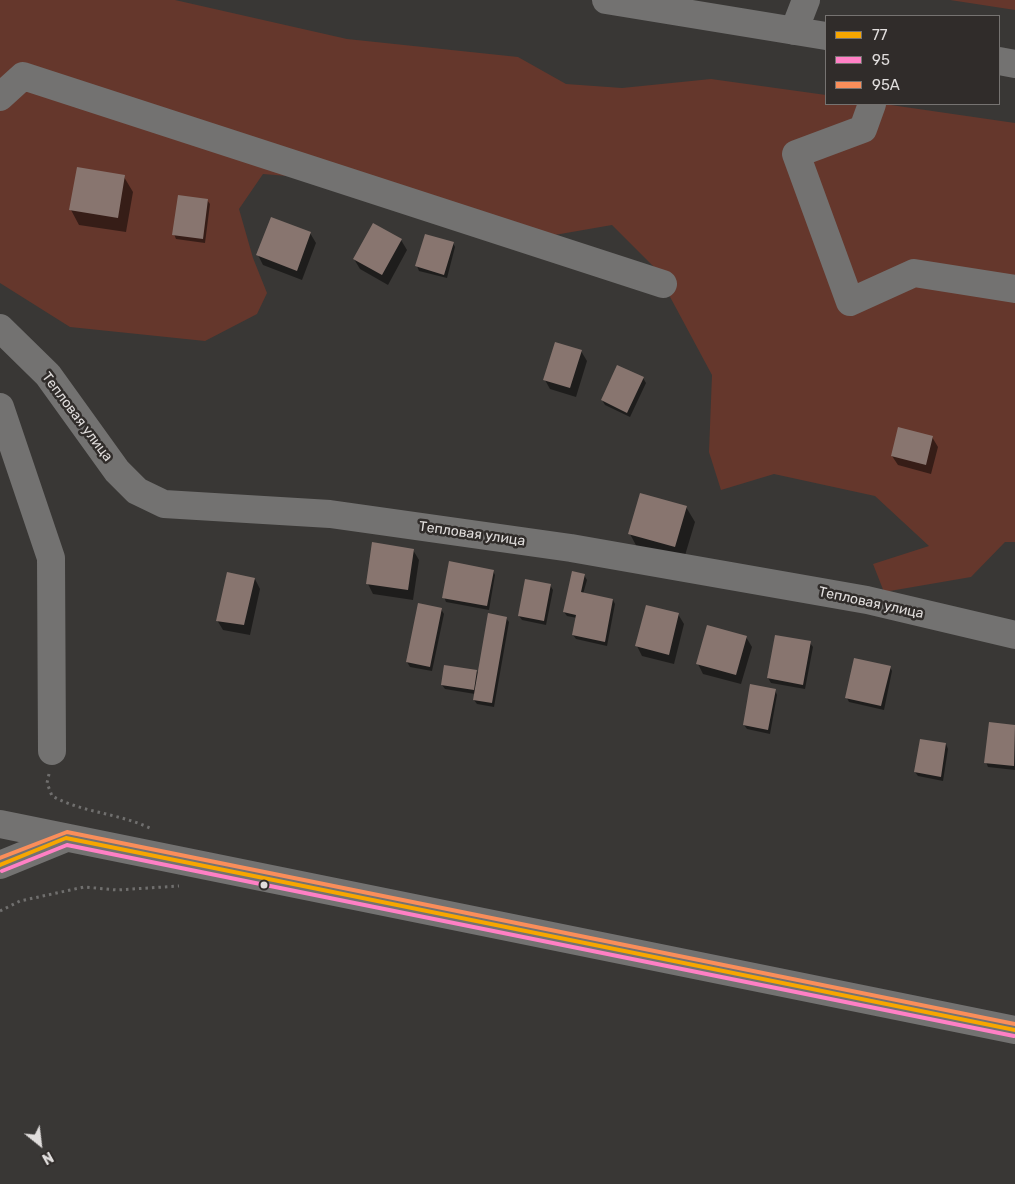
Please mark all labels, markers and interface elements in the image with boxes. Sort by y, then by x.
legend [825,15,1000,105]
text: 77 [872,26,887,44]
text: 95 [872,51,890,69]
text: 95А [872,76,900,94]
street label: Тепловая улица [38,369,116,465]
street label: Тепловая улица [418,518,526,550]
street label: Тепловая улица [817,584,925,622]
unlabelled marker [259,880,269,890]
north arrow [15,1119,65,1169]
text: N [39,1148,56,1167]

